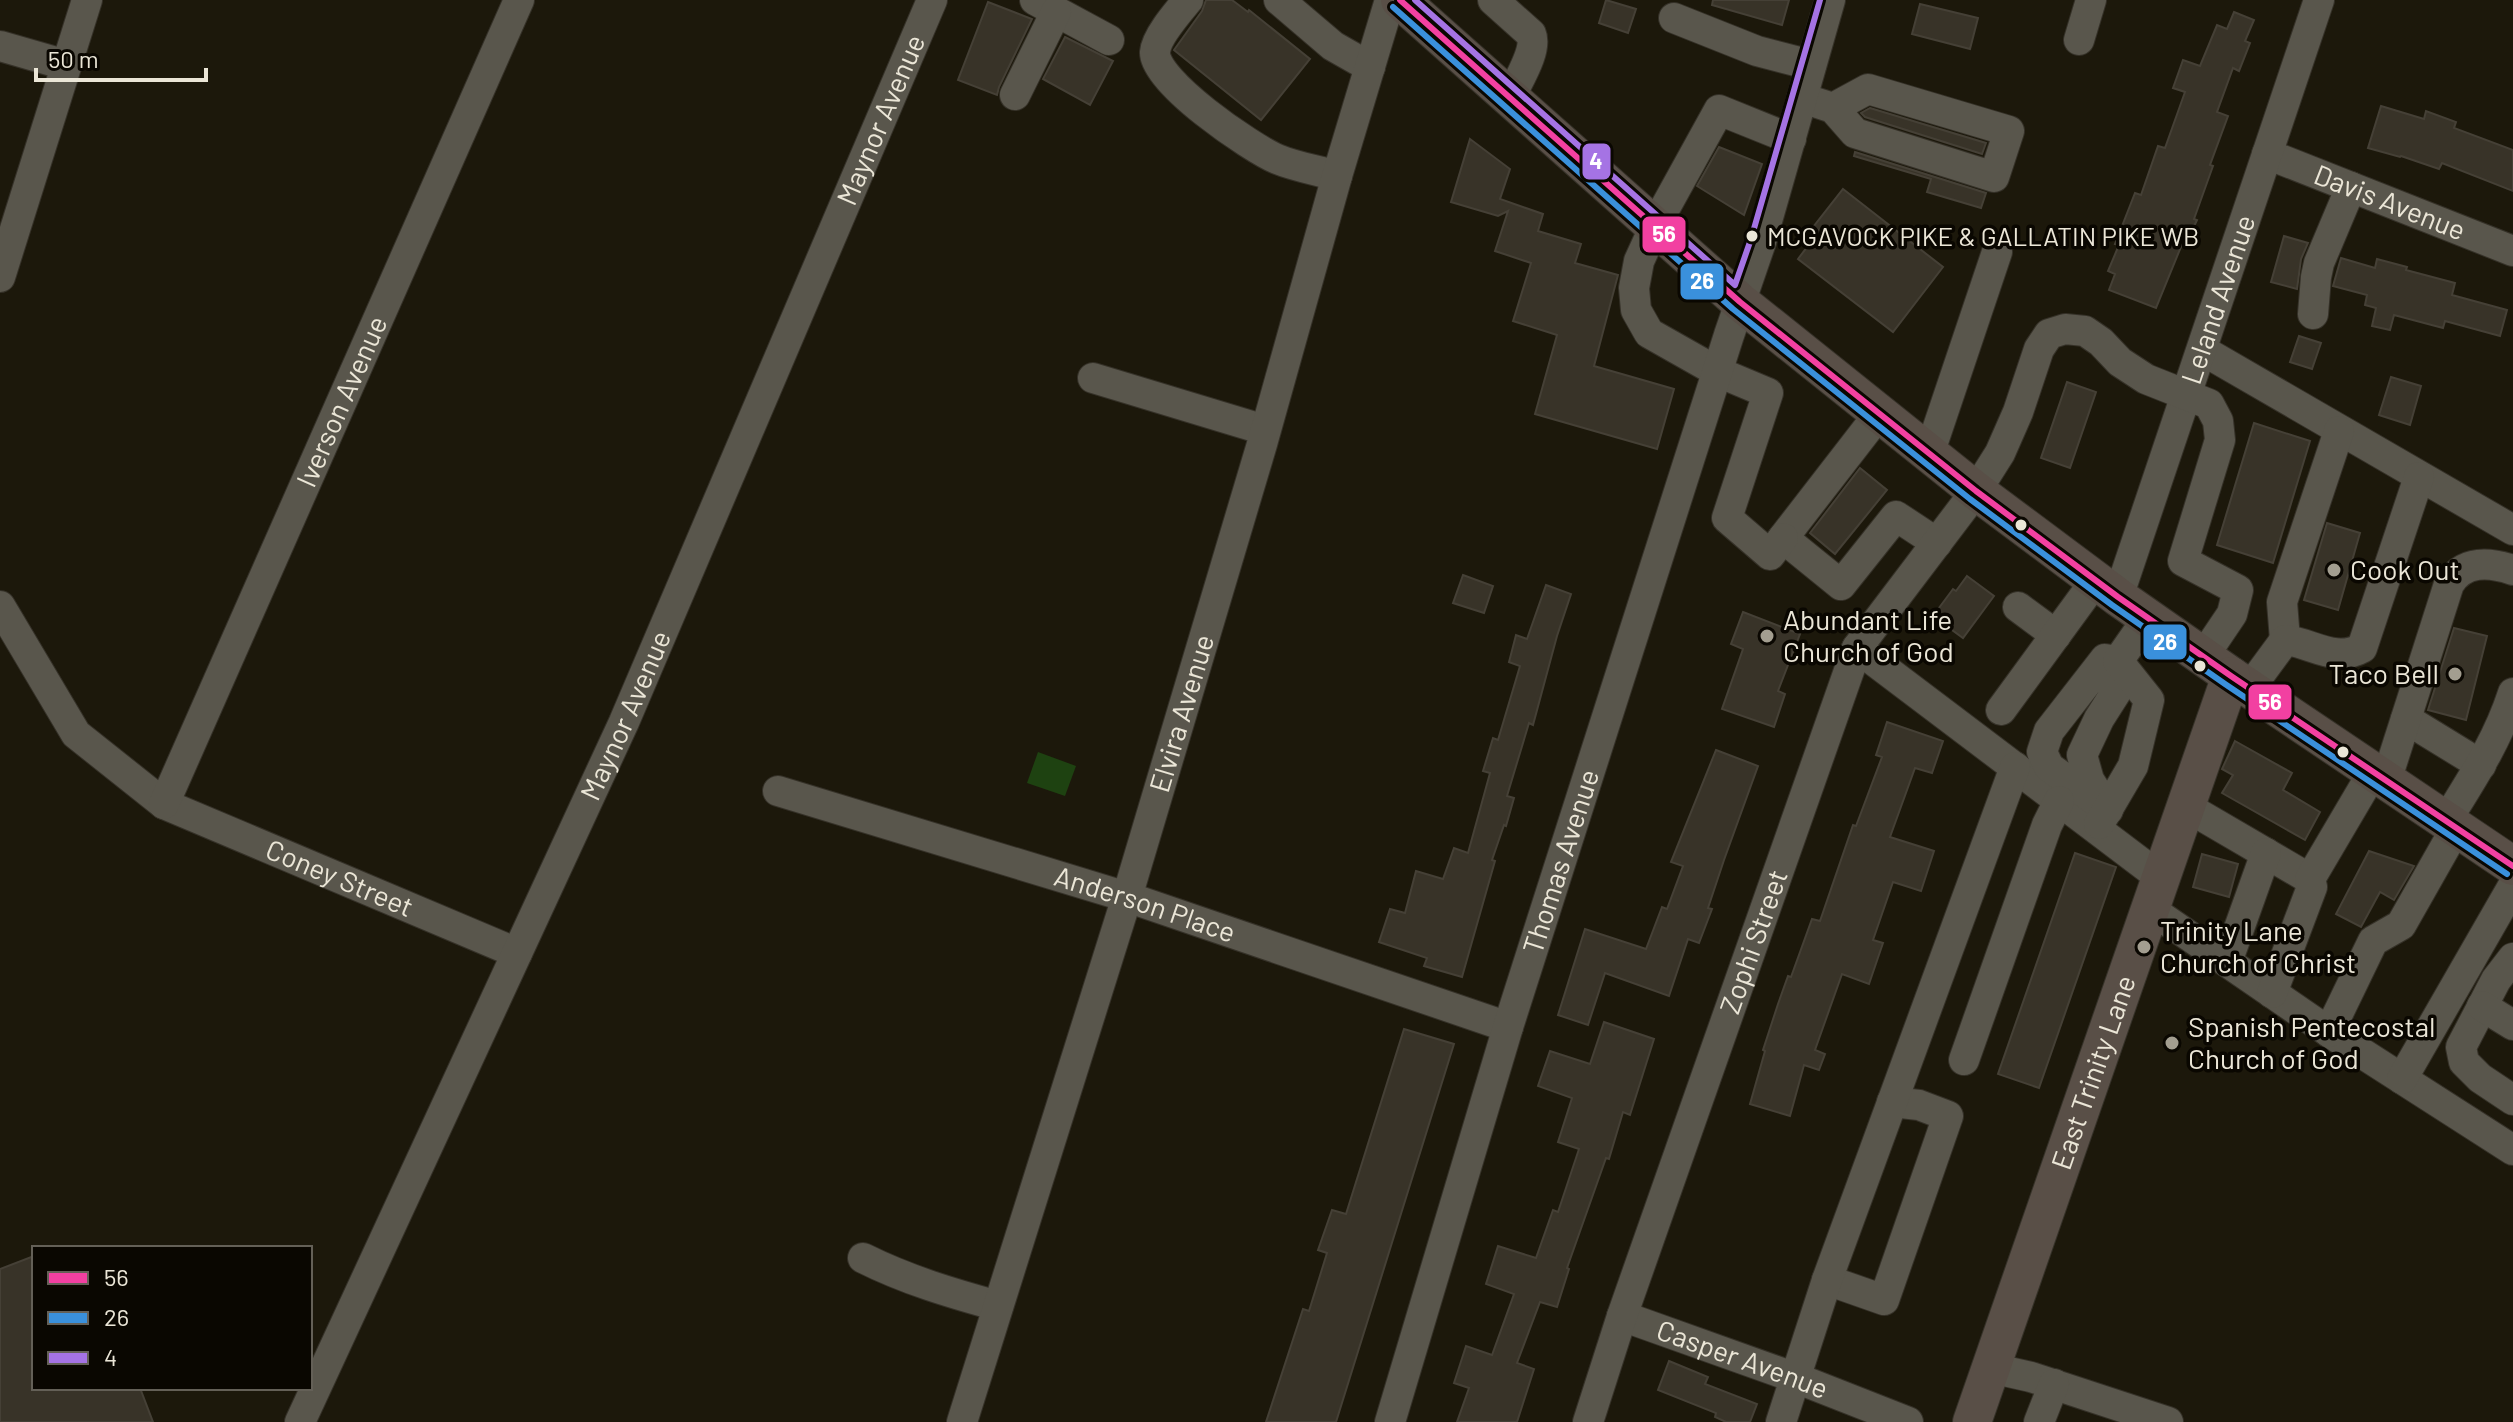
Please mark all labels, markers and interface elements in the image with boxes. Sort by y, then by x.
street label: Maynor Avenue [829,29,931,210]
scale bar [36,32,206,82]
text: 50 m [48,44,99,73]
line badge: 4 [1581,142,1612,181]
text: 4 [1589,147,1603,173]
street label: Davis Avenue [2310,156,2471,247]
street label: Leland Avenue [2173,210,2262,388]
line badge: 56 [1641,215,1687,254]
text: 56 [1652,220,1676,246]
place label: MCGAVOCK PIKE & GALLATIN PIKE WB [1767,220,2199,251]
marker: MCGAVOCK PIKE & GALLATIN PIKE WB [1744,228,1760,244]
line badge: 26 [1679,262,1725,301]
text: 26 [1690,267,1714,293]
street label: Iverson Avenue [288,310,393,492]
unlabelled marker [2013,517,2029,533]
place label: Cook Out [2350,552,2460,586]
marker: Cook Out [2325,561,2343,579]
place label: Abundant Life Church of God [1783,602,1954,668]
line badge: 26 [2142,623,2188,661]
street label: Maynor Avenue [572,625,677,805]
marker: Abundant Life Church of God [1758,627,1776,645]
text: 26 [2153,628,2177,654]
street label: Elvira Avenue [1141,630,1220,796]
place label: Taco Bell [2328,656,2439,690]
unlabelled marker [2192,658,2208,674]
marker: Taco Bell [2446,665,2464,683]
line badge: 56 [2247,683,2293,721]
text: 56 [2258,688,2282,714]
unlabelled marker [2335,744,2351,760]
street label: Thomas Avenue [1515,765,1605,958]
street label: Coney Street [261,831,419,923]
street label: Anderson Place [1051,858,1240,949]
street label: Zophi Street [1712,865,1794,1018]
place label: Trinity Lane Church of Christ [2160,913,2356,979]
marker: Trinity Lane Church of Christ [2135,938,2153,956]
street label: East Trinity Lane [2043,971,2142,1174]
place label: Spanish Pentecostal Church of God [2188,1009,2435,1075]
marker: Spanish Pentecostal Church of God [2163,1034,2181,1052]
legend [32,1246,312,1390]
text: 56 [104,1262,129,1291]
text: 26 [104,1302,129,1331]
street label: Casper Avenue [1653,1312,1833,1405]
text: 4 [104,1342,117,1371]

